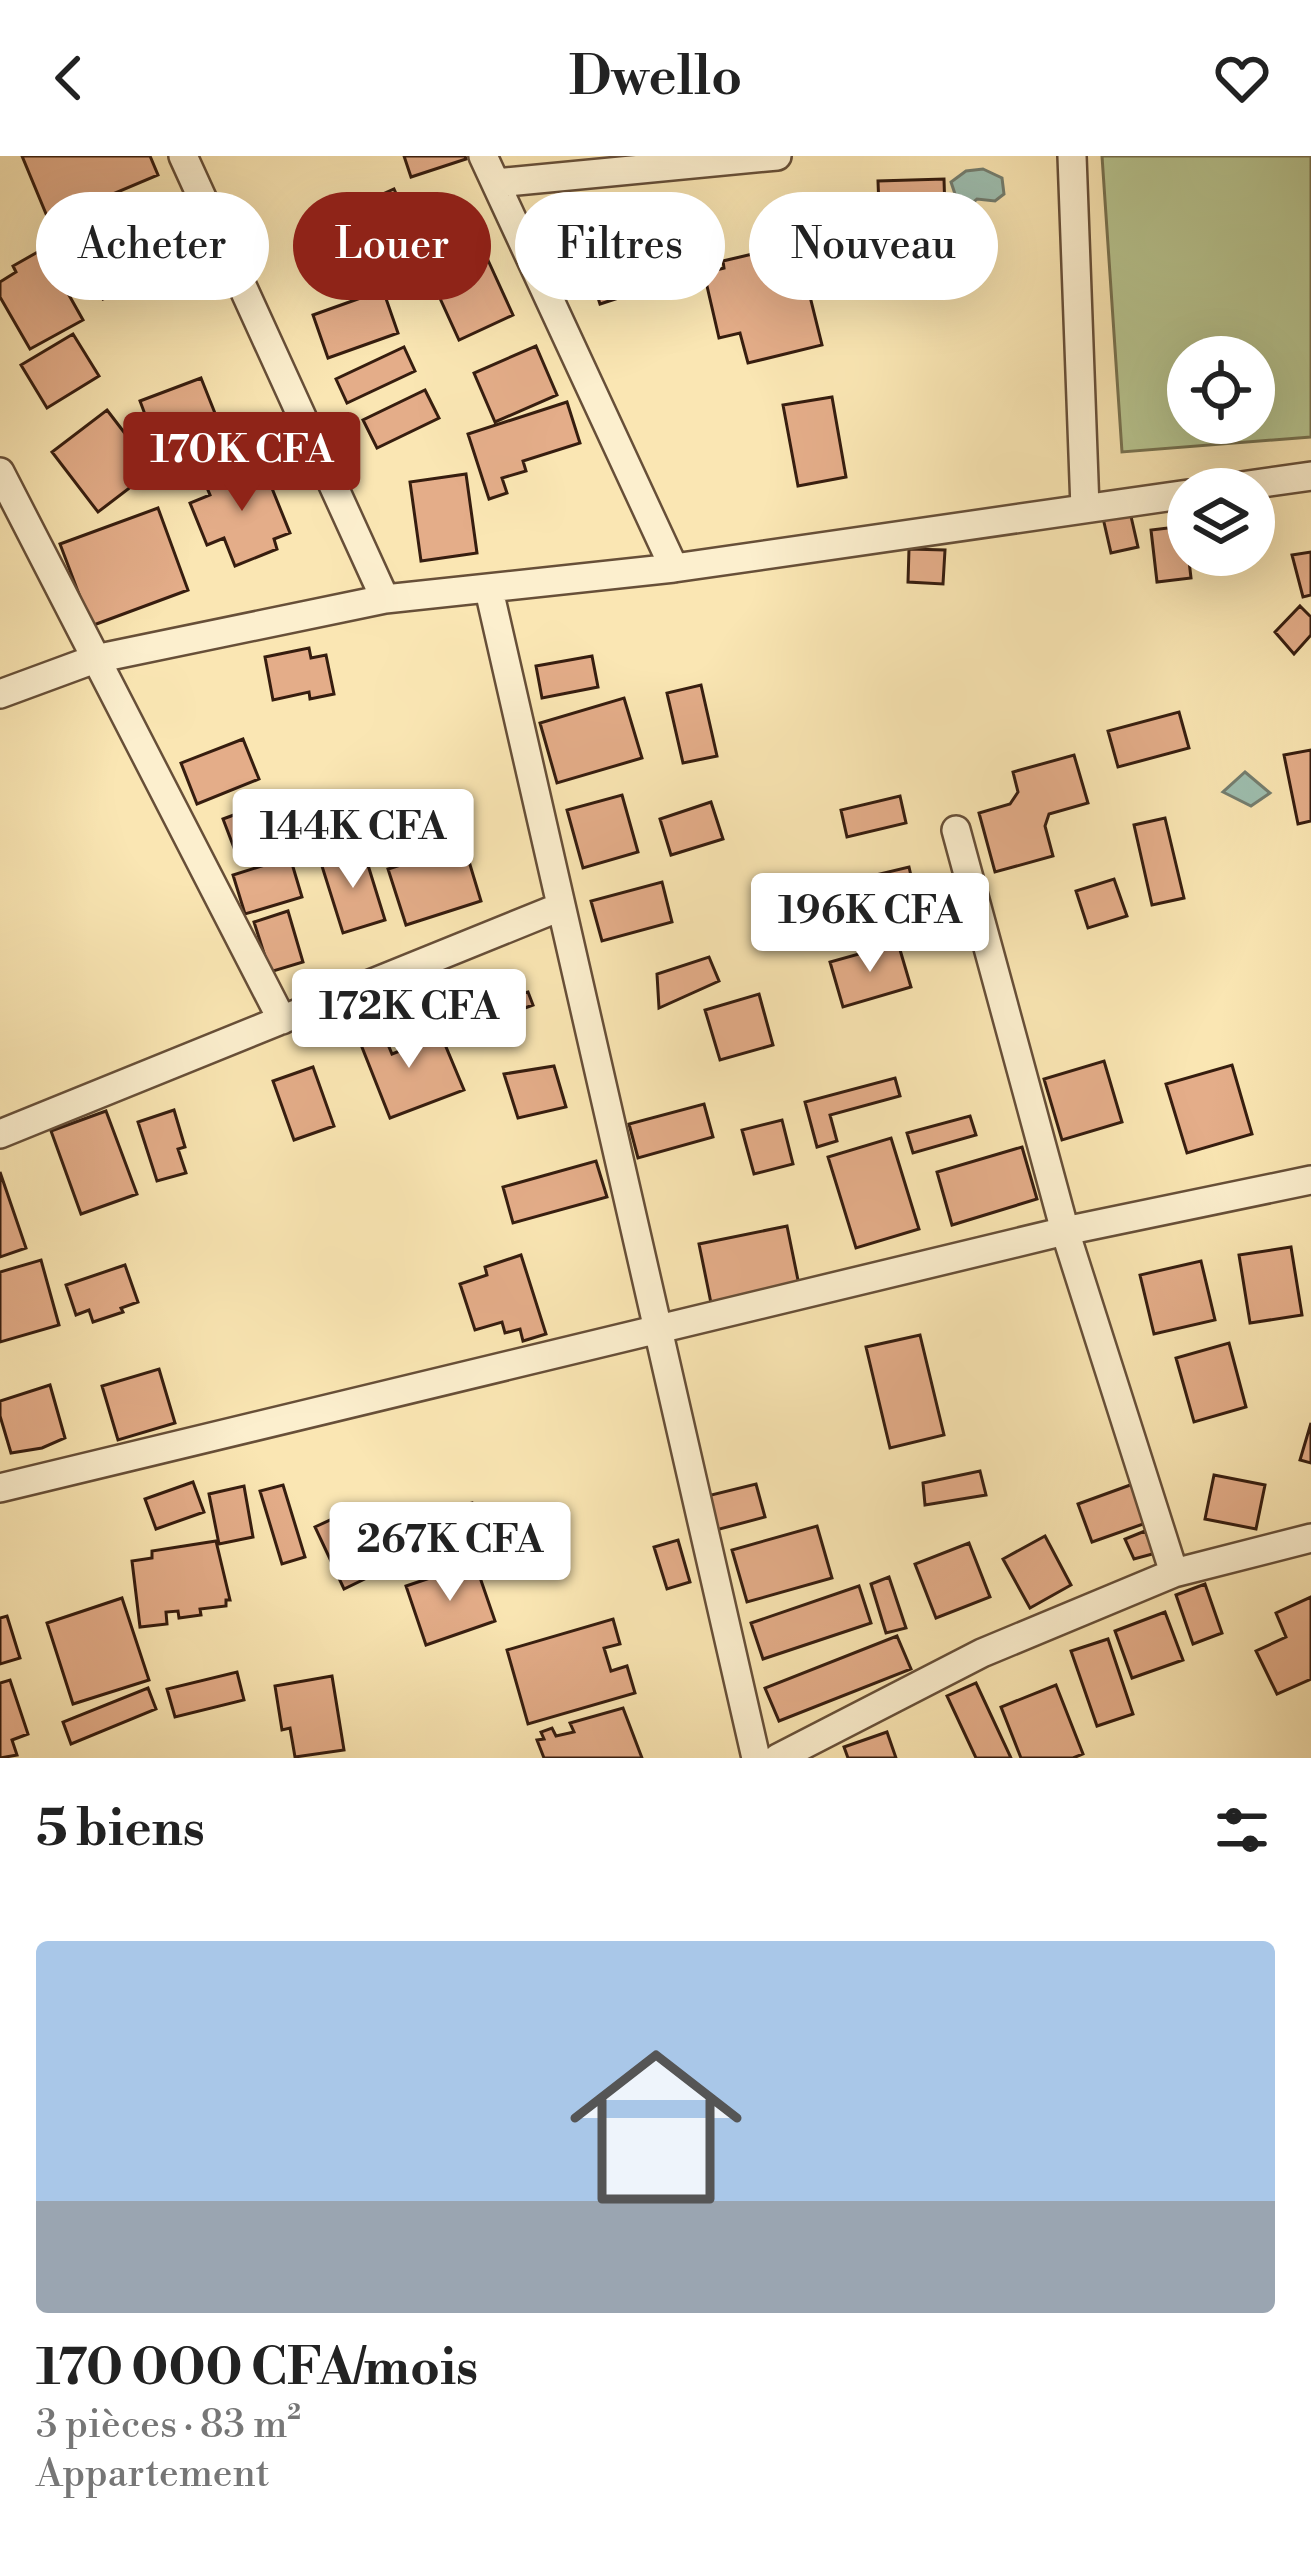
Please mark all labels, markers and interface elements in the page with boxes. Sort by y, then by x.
text: Dwello [569,44,742,112]
icon: back [36,45,102,111]
icon: heart [1209,45,1275,111]
chip: Acheter [36,192,269,300]
chip: Louer [293,192,491,300]
chip: Filtres [515,192,725,300]
chip: Nouveau [749,192,998,300]
map controls [1167,336,1275,576]
button: locate [1167,336,1275,444]
pin: 170K CFA [118,412,366,514]
text: 170K CFA [150,426,334,475]
button: layers [1167,468,1275,576]
pin: 144K CFA [229,789,477,891]
text: 144K CFA [260,803,446,852]
pin: 196K CFA [746,873,994,975]
text: 196K CFA [778,887,962,936]
pin: 172K CFA [285,969,533,1071]
text: 172K CFA [319,983,499,1032]
pin: 267K CFA [326,1502,574,1604]
text: 267K CFA [357,1516,543,1565]
icon: filters [1209,1797,1275,1863]
text: 5 biens [36,1798,205,1862]
icon: home [548,2019,764,2235]
text: 170 000 CFA/mois [36,2337,478,2401]
text: 3 pièces · 83 m² [36,2401,301,2450]
text: Appartement [36,2450,270,2499]

